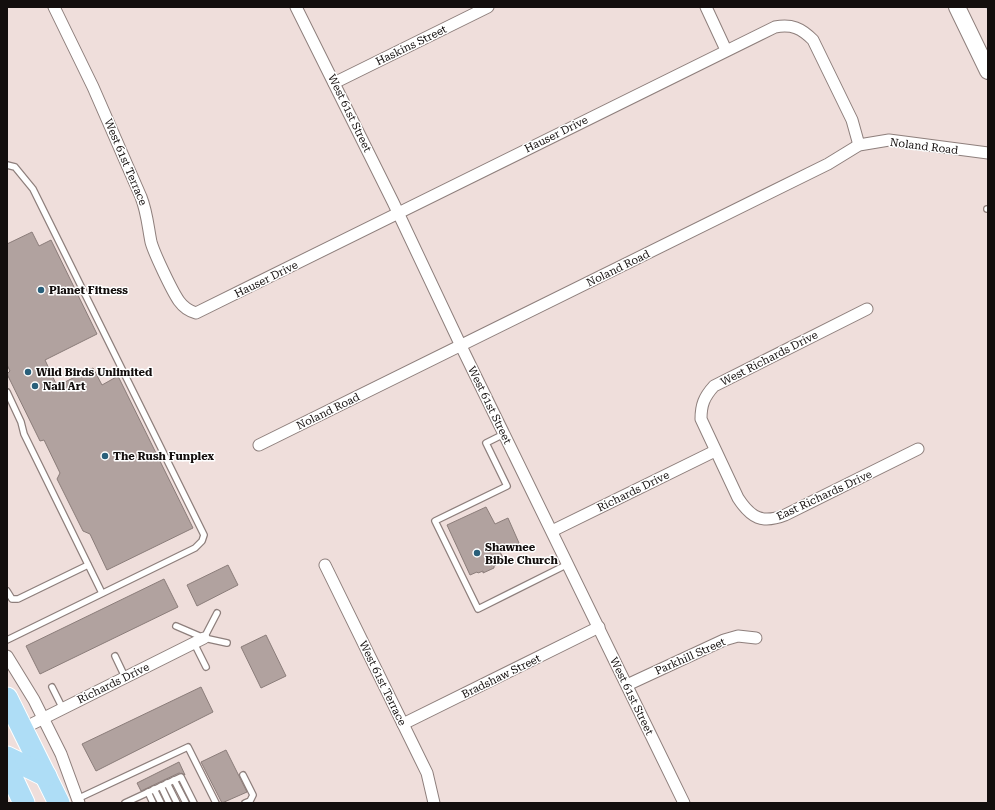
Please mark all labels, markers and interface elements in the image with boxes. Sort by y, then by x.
street label: Haskins Street [374,23,449,68]
street label: West 61st Street [325,72,374,154]
street label: Hauser Drive [522,113,590,155]
street label: West 61st Terrace [101,117,150,208]
street label: Noland Road [889,136,959,157]
street label: Noland Road [584,248,652,289]
street label: Hauser Drive [232,258,300,300]
place label: Planet Fitness [49,284,128,297]
marker: Planet Fitness [36,285,46,295]
street label: West Richards Drive [718,328,820,389]
street label: West 61st Street [465,364,514,446]
place label: Wild Birds Unlimited [36,366,153,379]
marker: Wild Birds Unlimited [23,367,33,377]
place label: Nail Art [43,380,86,393]
marker: Nail Art [30,381,40,391]
street label: Noland Road [294,391,362,432]
place label: The Rush Funplex [113,450,214,463]
marker: The Rush Funplex [100,451,110,461]
street label: Richards Drive [595,468,671,515]
street label: East Richards Drive [774,468,874,523]
place label: Shawnee Bible Church [485,541,558,567]
marker: Shawnee Bible Church [472,548,482,558]
street label: Parkhill Street [653,635,727,678]
street label: West 61st Terrace [356,639,409,728]
street label: Bradshaw Street [460,652,543,701]
street label: West 61st Street [607,655,656,737]
street label: Richards Drive [75,660,151,707]

